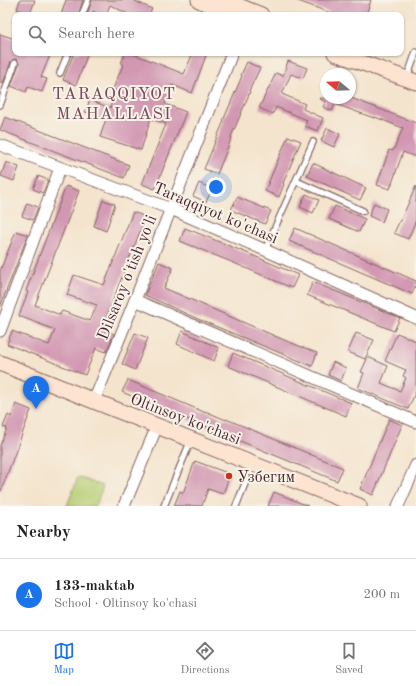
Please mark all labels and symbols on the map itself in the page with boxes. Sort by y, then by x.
north arrow [320,68,356,104]
district label: TARAQQIYOT MAHALLASI [52,86,176,123]
your location [206,177,226,197]
street label: Taraqqiyot ko'chasi [150,180,280,247]
street label: Dilsaroy o'tish yo'li [95,213,160,343]
pin: A [23,376,49,409]
street label: Oltinsoy ko'chasi [128,391,243,448]
place label: Узбегим [237,470,295,486]
marker: Узбегим [224,471,234,481]

